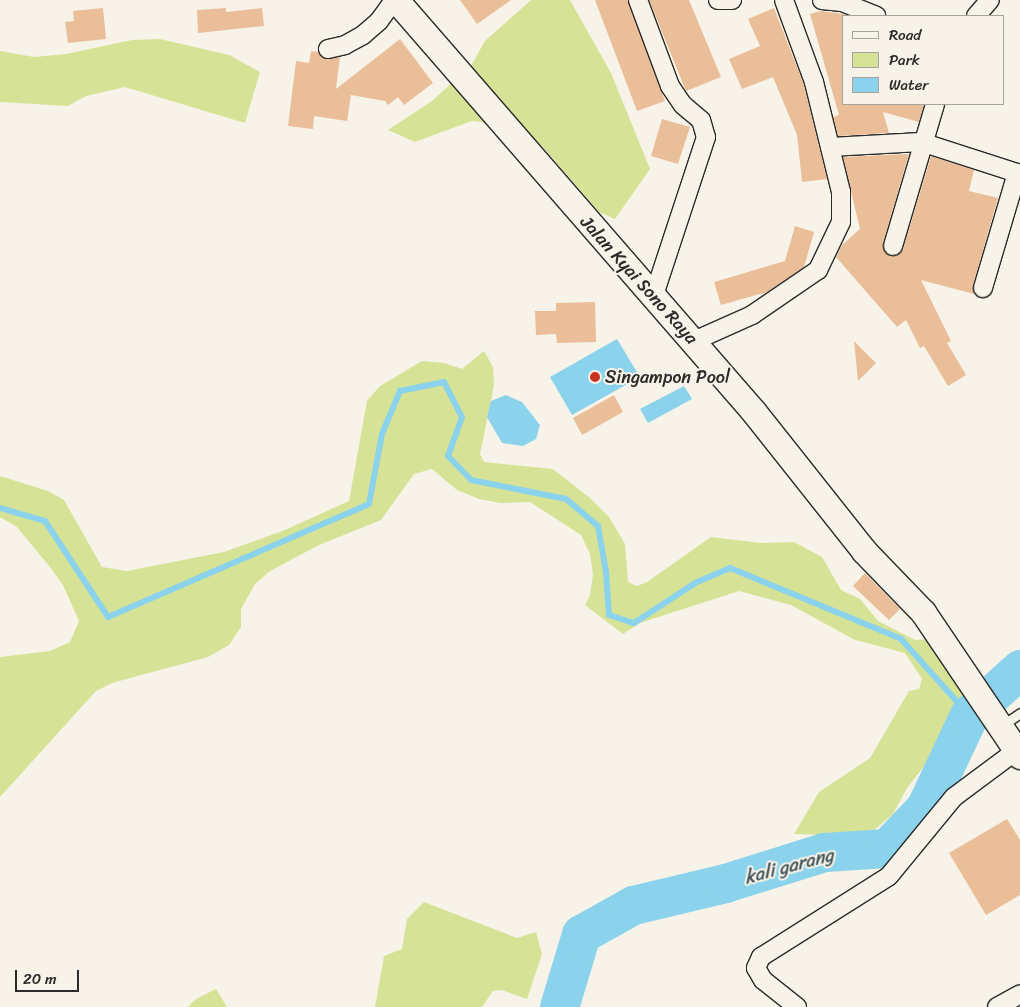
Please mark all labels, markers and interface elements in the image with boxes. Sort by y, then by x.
legend [842,15,1005,105]
text: Road [889,22,921,48]
text: Park [889,47,920,73]
text: Water [889,72,929,98]
street label: Jalan Kyai Sono Raya [575,211,703,349]
place label: Singampon Pool [605,366,730,388]
marker: Singampon Pool [589,371,601,383]
water label: kali garang [742,843,836,889]
scale bar [18,960,81,992]
text: 20 m [23,966,57,992]

